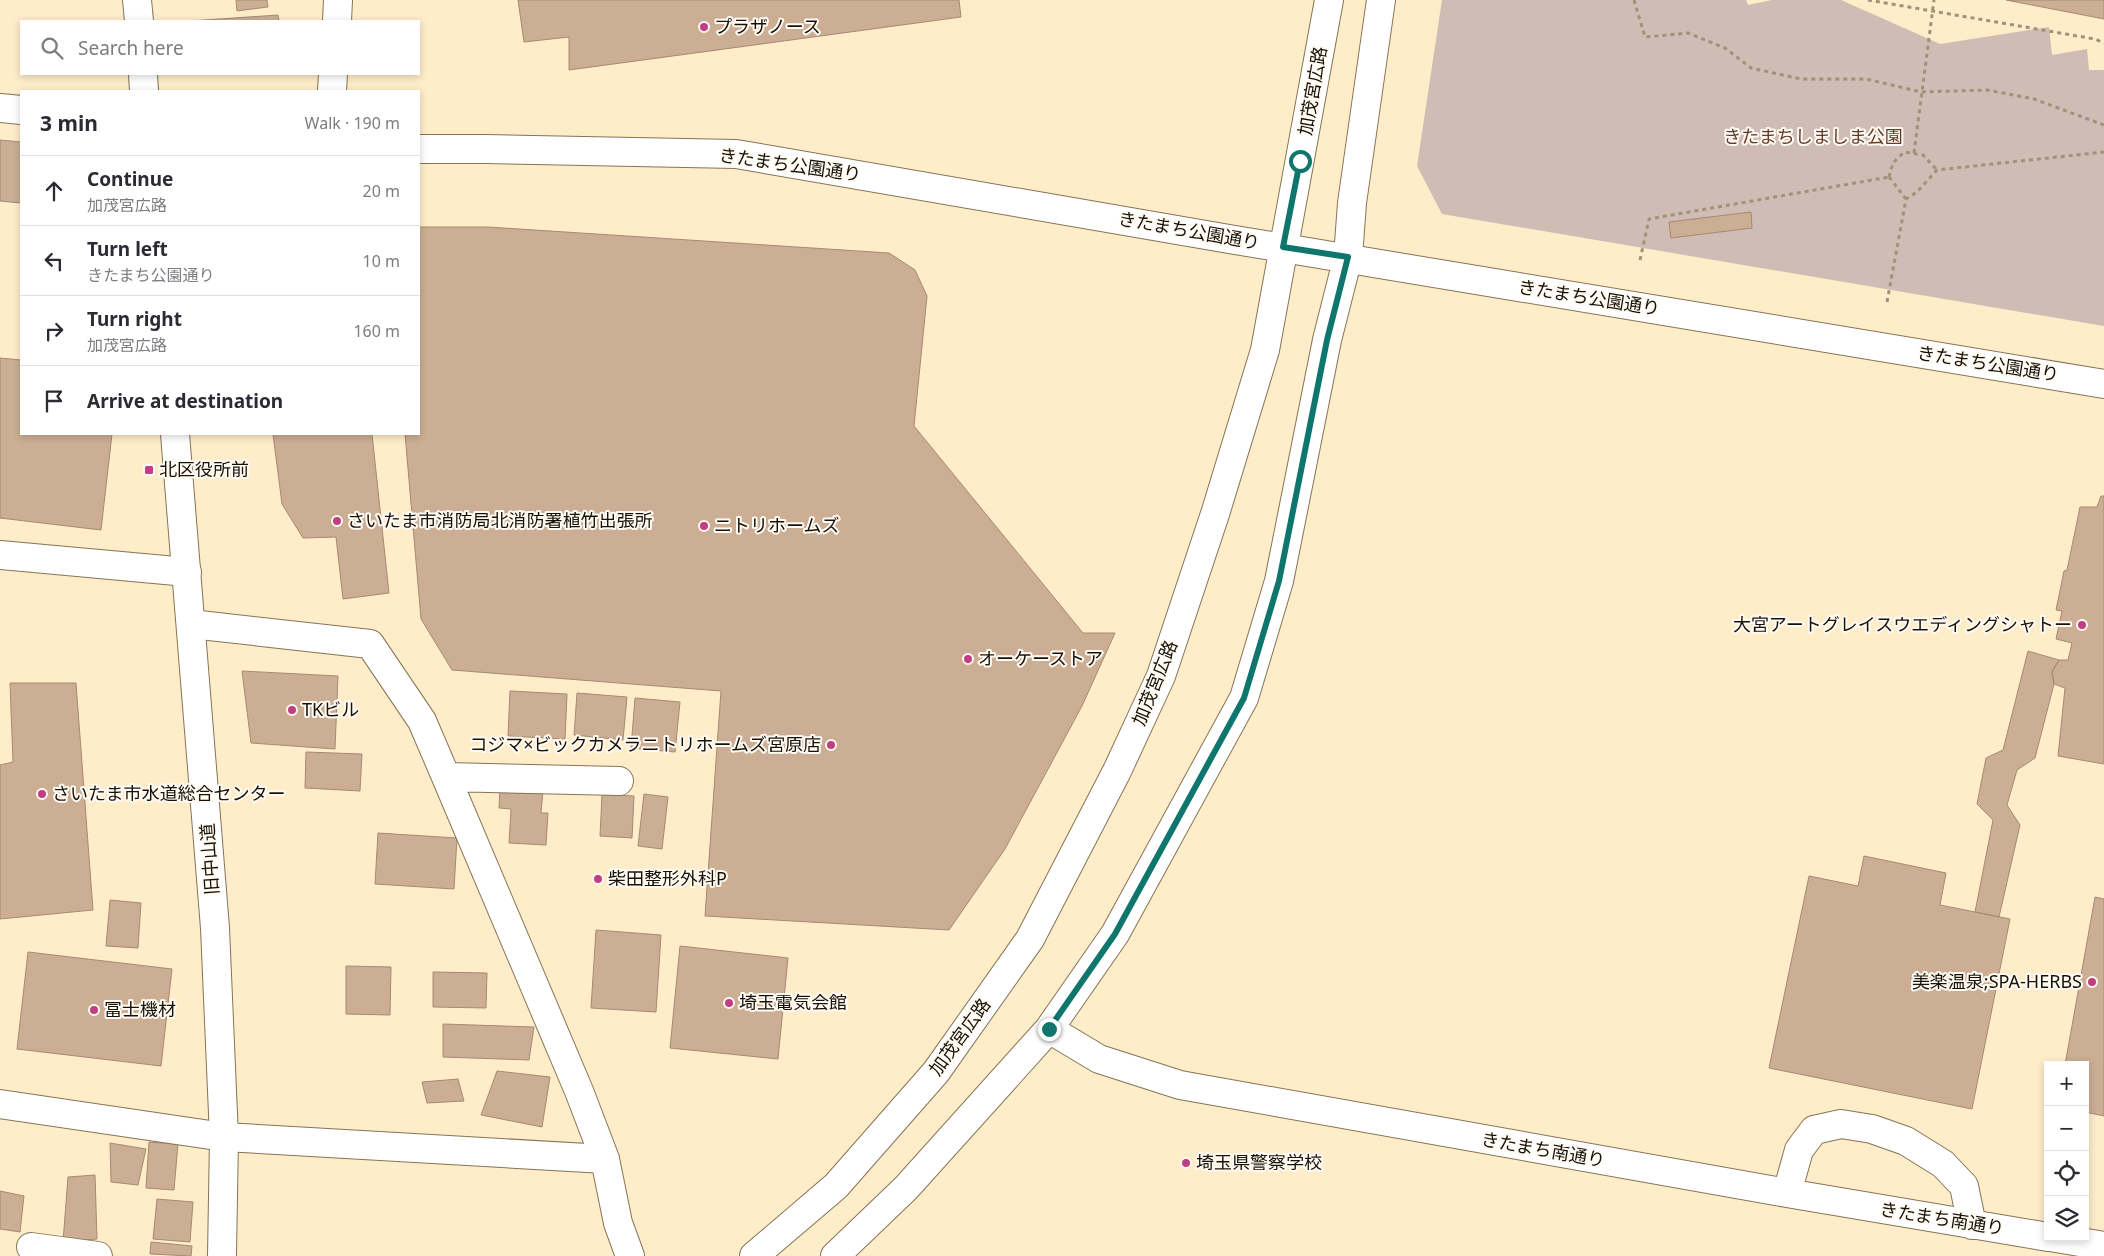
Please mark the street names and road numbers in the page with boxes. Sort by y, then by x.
street label: 加茂宮広路 [1292,44,1332,137]
street label: きたまち公園通り [717,142,863,186]
street label: きたまち公園通り [1116,206,1262,254]
street label: きたまち公園通り [1516,274,1662,320]
street label: きたまち公園通り [1915,340,2061,386]
street label: 加茂宮広路 [1126,636,1182,729]
street label: 旧中山道 [195,822,223,896]
street label: 加茂宮広路 [923,993,995,1080]
street label: きたまち南通り [1479,1126,1607,1172]
street label: きたまち南通り [1878,1196,2006,1240]

